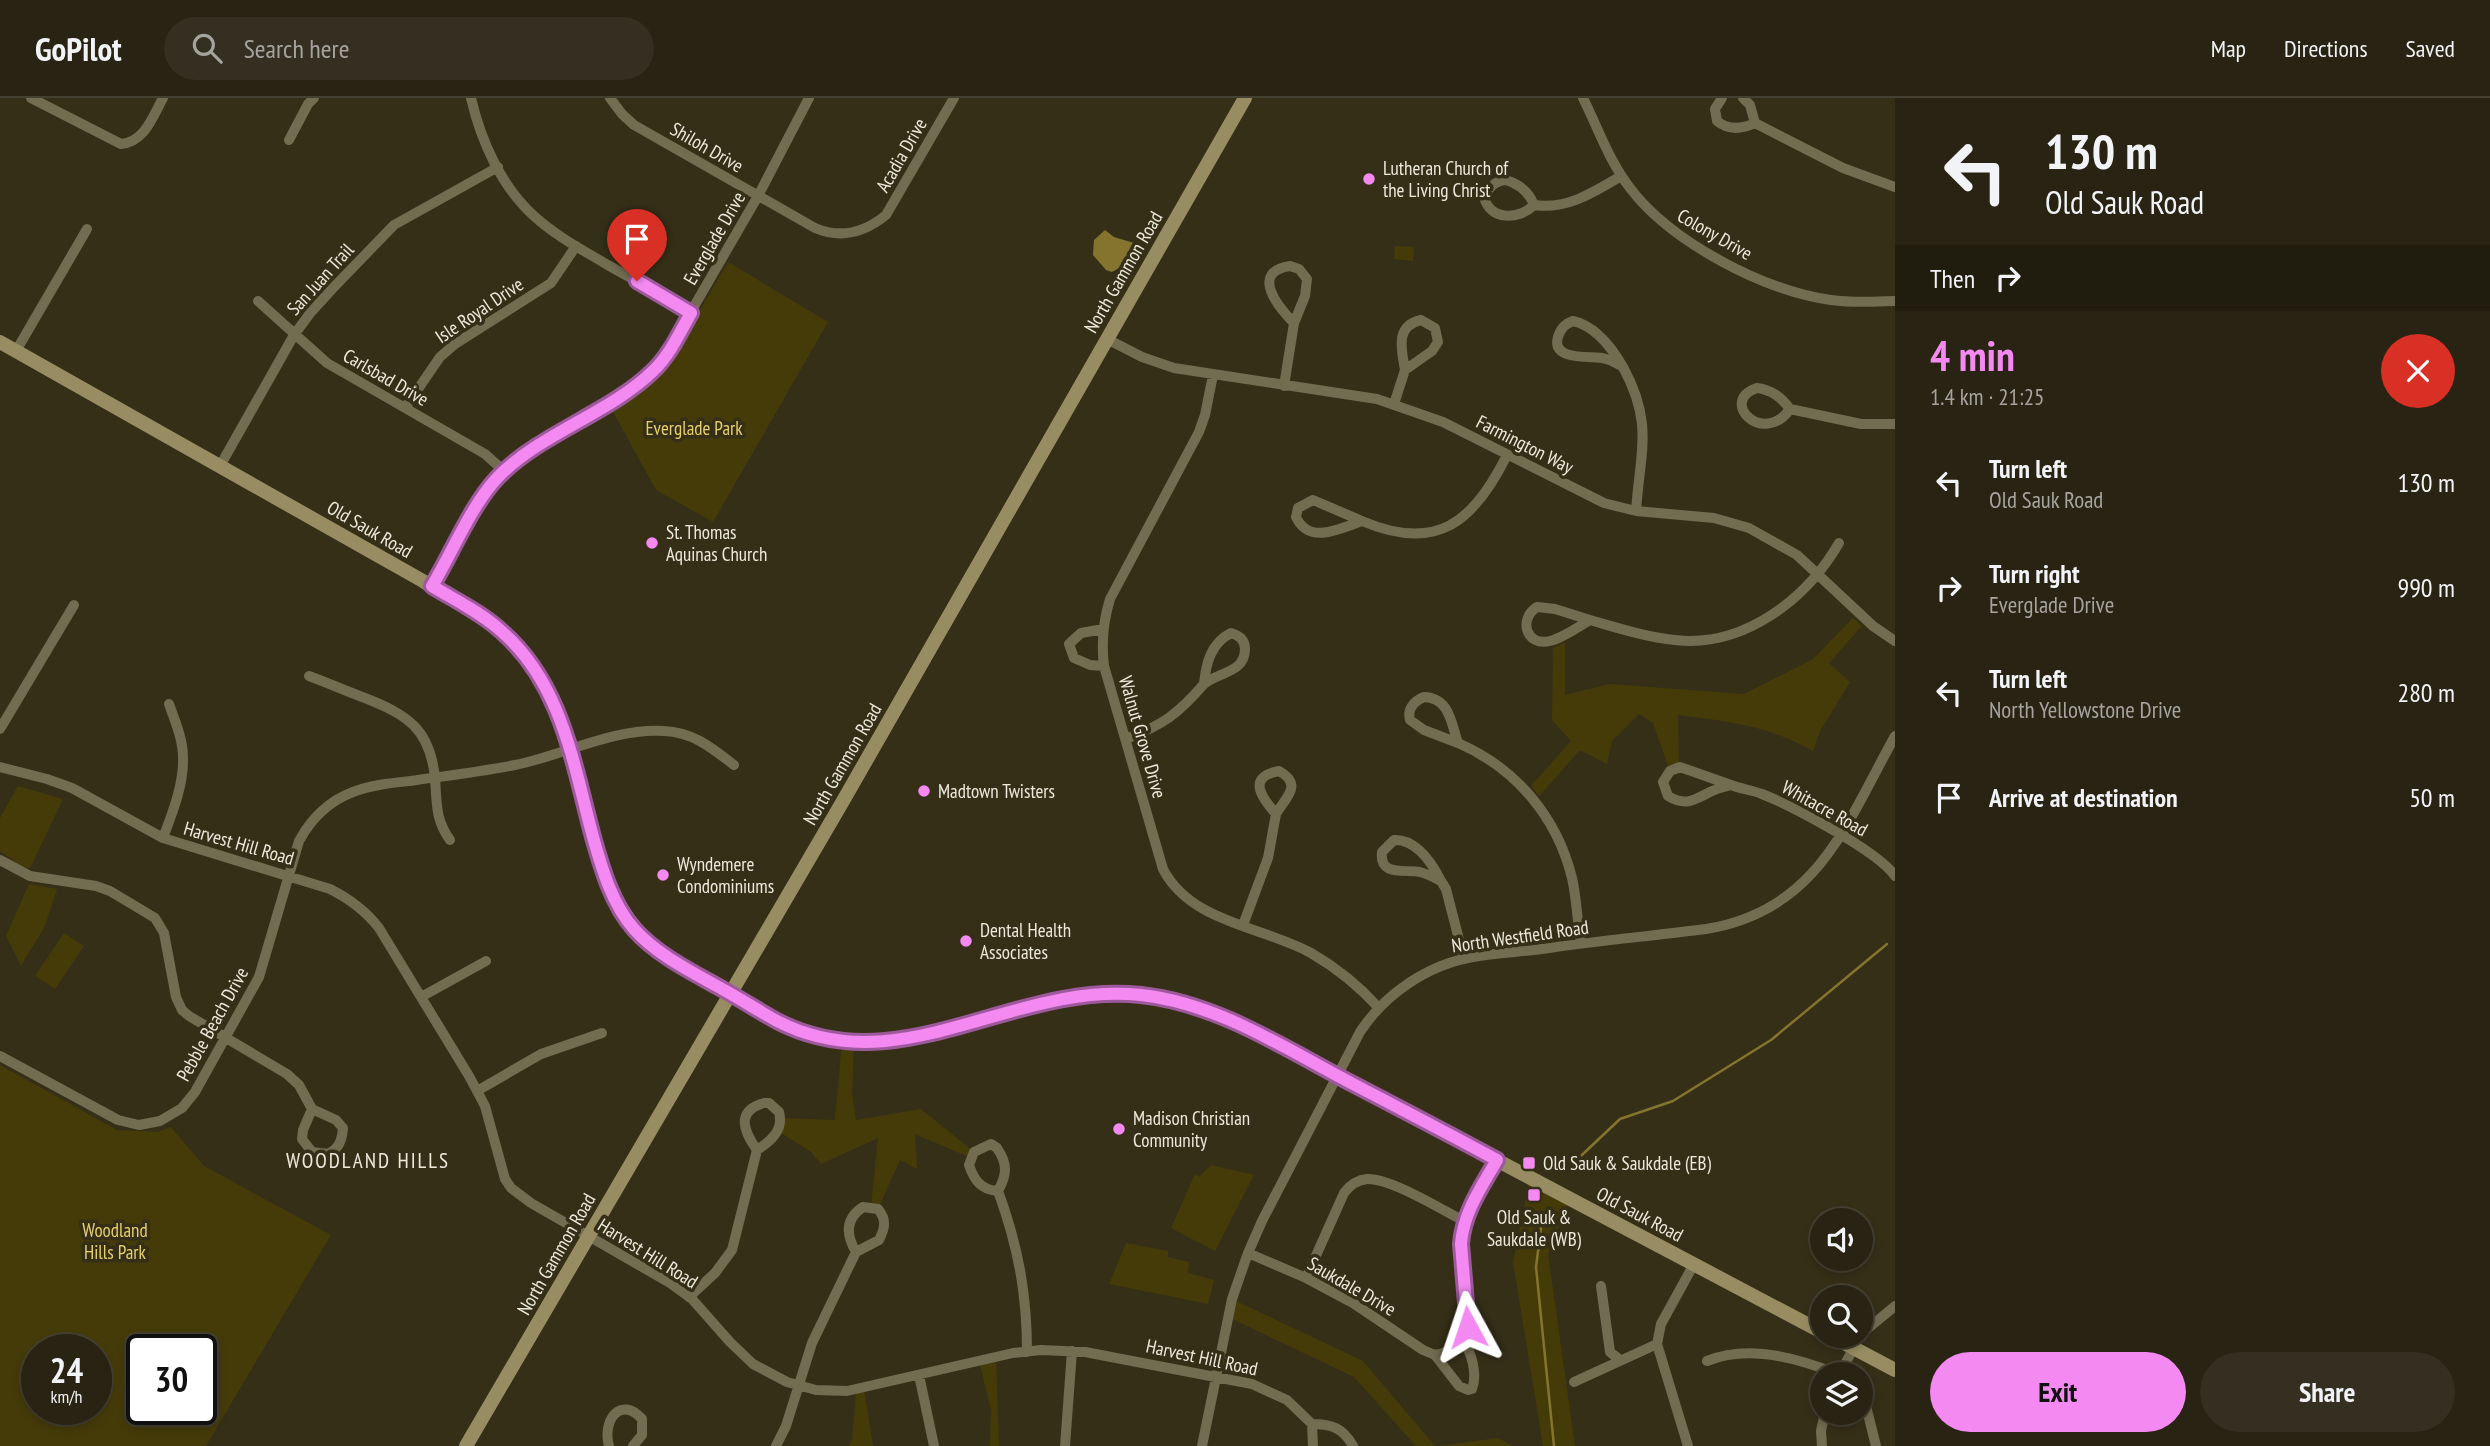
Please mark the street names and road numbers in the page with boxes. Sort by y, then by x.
street label: Acadia Drive [870,114,932,196]
street label: Shiloh Drive [666,117,748,178]
street label: Everglade Drive [678,187,750,289]
street label: Colony Drive [1673,203,1757,265]
street label: North Gammon Road [1079,207,1167,337]
street label: San Juan Trail [281,238,359,320]
street label: Isle Royal Drive [430,272,528,348]
street label: Carlsbad Drive [339,343,433,411]
street label: Farmington Way [1472,409,1578,479]
street label: Old Sauk Road [323,495,417,563]
street label: Walnut Grove Drive [1114,673,1172,801]
street label: North Gammon Road [798,699,886,829]
street label: Whitacre Road [1778,775,1872,841]
street label: Harvest Hill Road [181,816,297,870]
street label: North Westfield Road [1450,914,1590,958]
street label: Pebble Beach Drive [171,963,253,1085]
street label: Old Sauk Road [1593,1181,1687,1247]
street label: North Gammon Road [512,1189,600,1319]
street label: Harvest Hill Road [594,1213,702,1293]
street label: Saukdale Drive [1304,1251,1401,1321]
street label: Harvest Hill Road [1144,1333,1260,1381]

